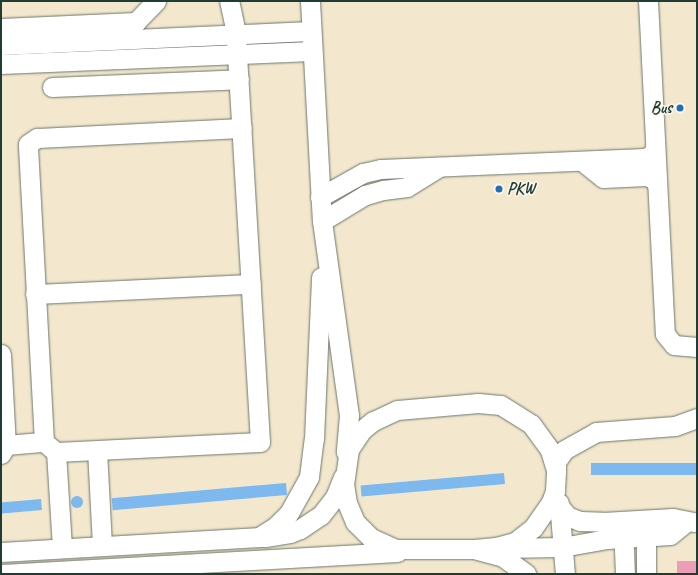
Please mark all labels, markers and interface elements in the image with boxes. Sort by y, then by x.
place label: Bus [651,98,672,118]
marker: Bus [675,103,685,113]
place label: PKW [507,179,535,199]
marker: PKW [494,184,504,194]

